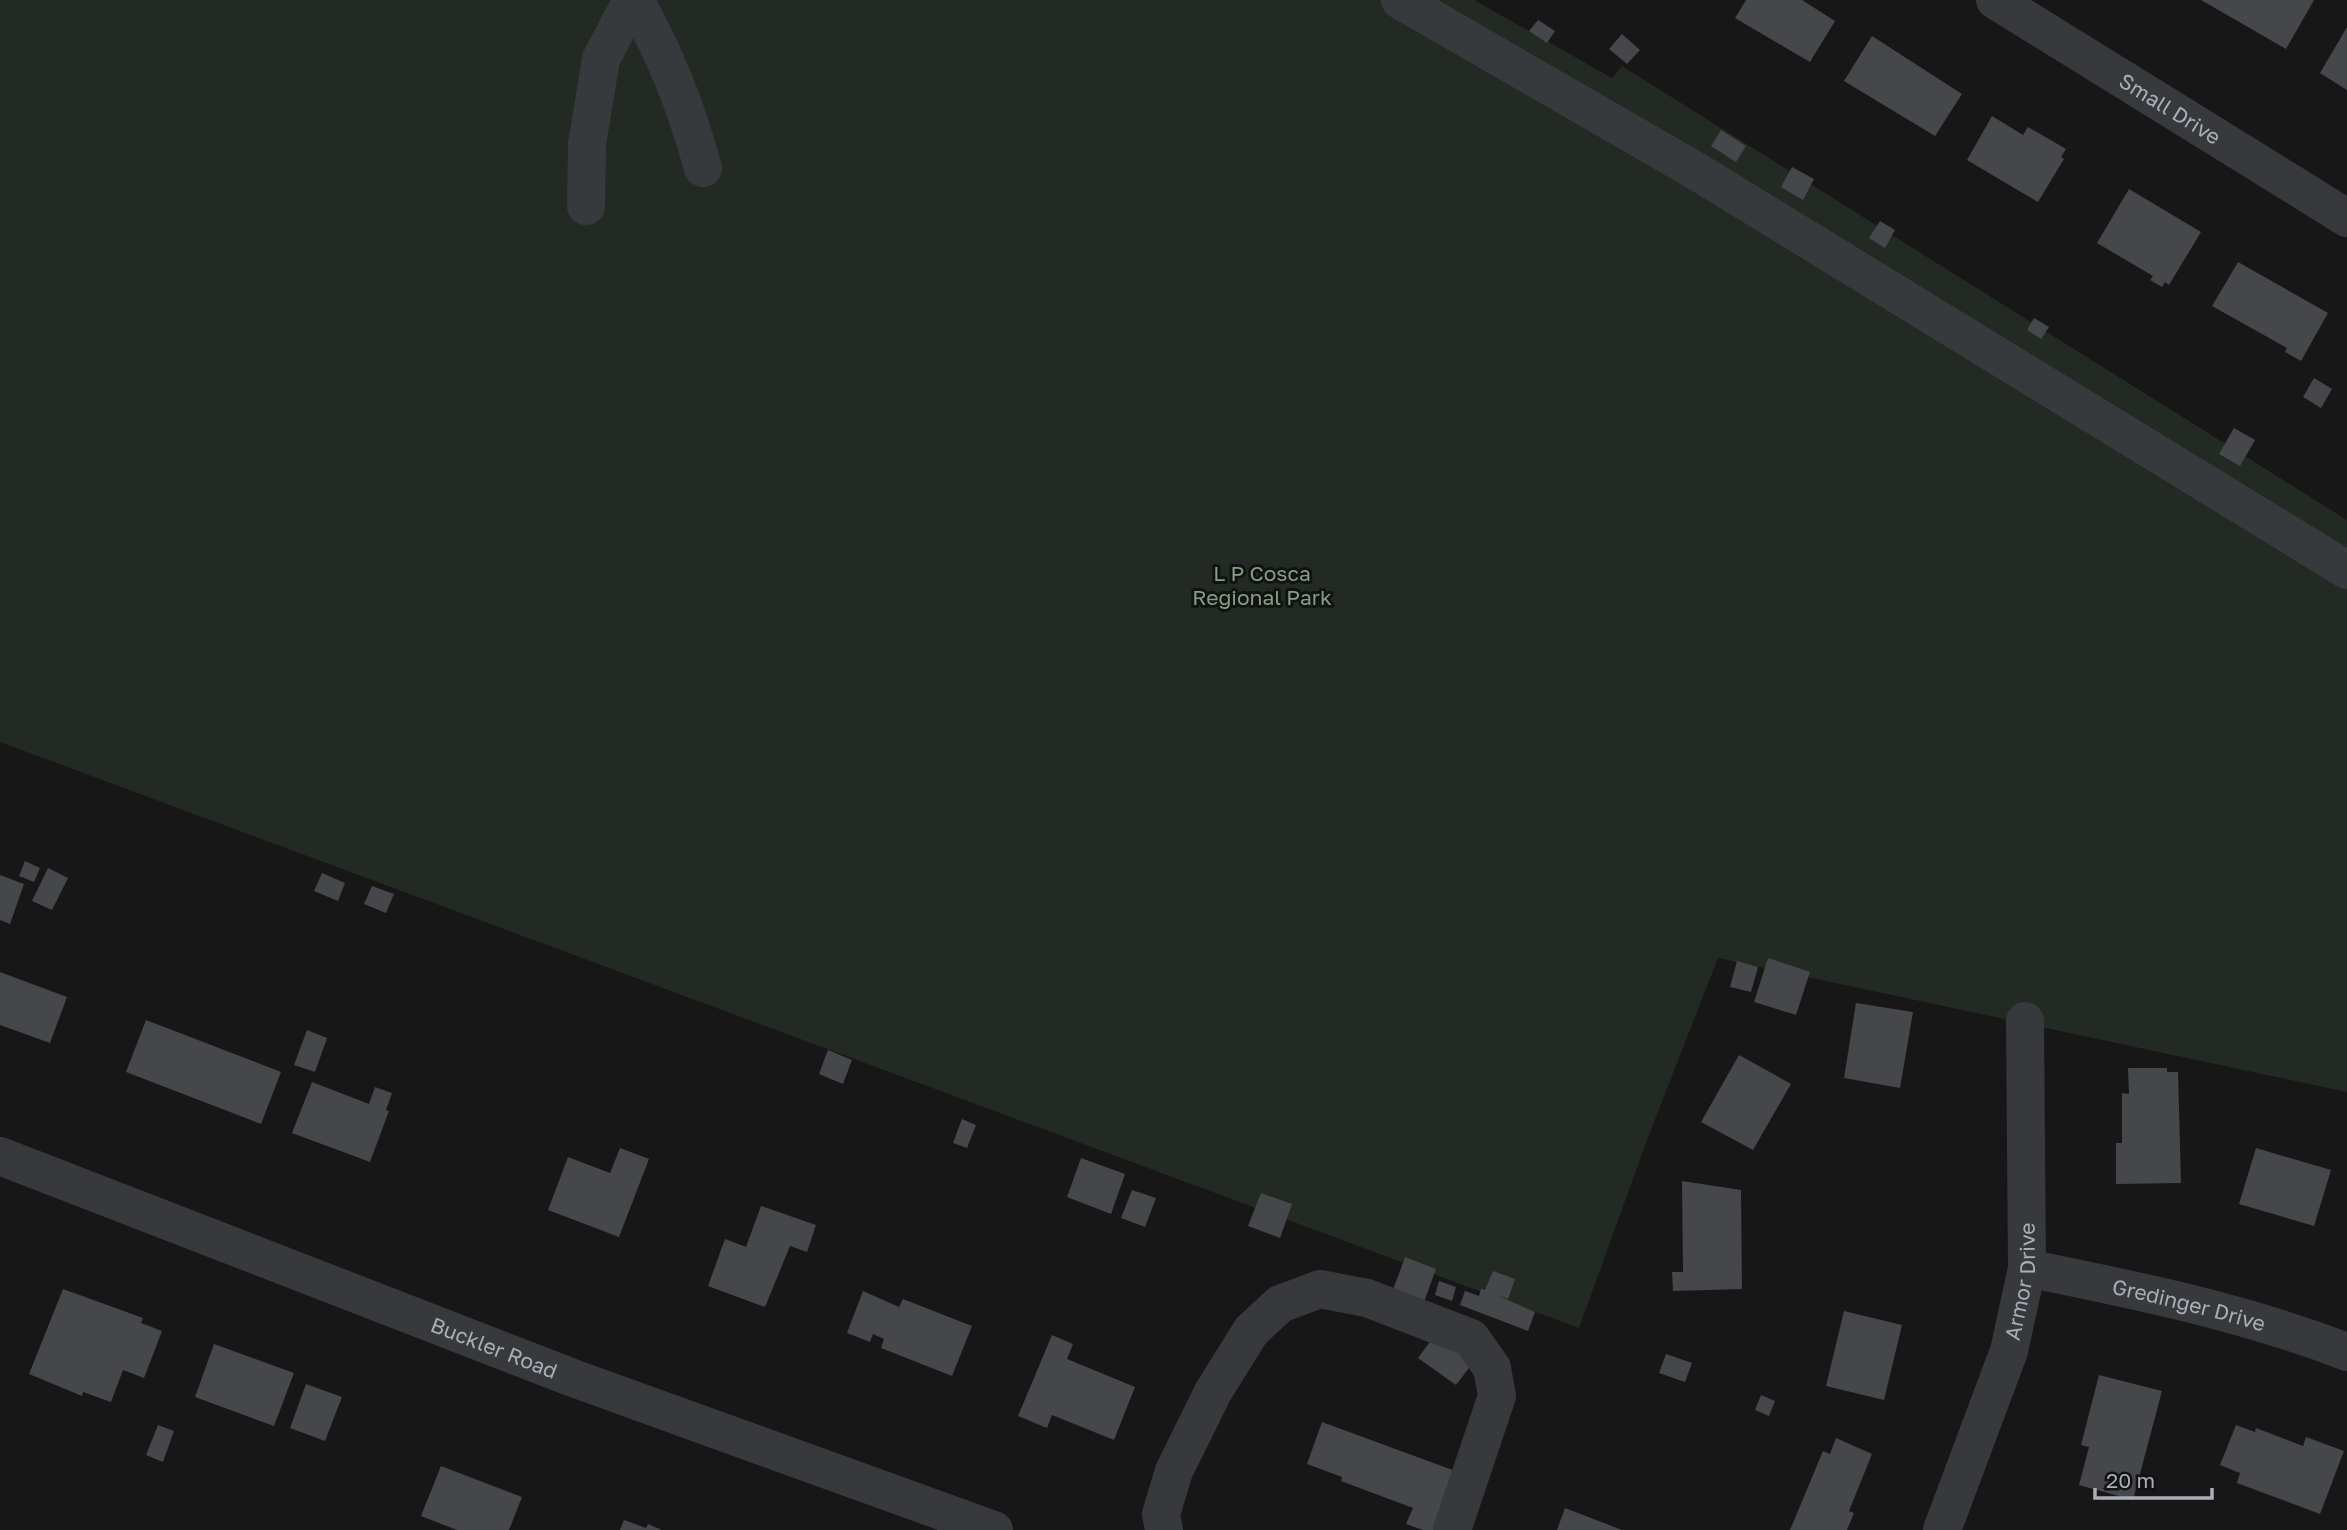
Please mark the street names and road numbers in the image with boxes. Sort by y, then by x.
street label: Small Drive [2115,67,2226,150]
street label: Armor Drive [1999,1222,2040,1343]
street label: Gredinger Drive [2110,1273,2269,1336]
street label: Buckler Road [427,1311,561,1384]

